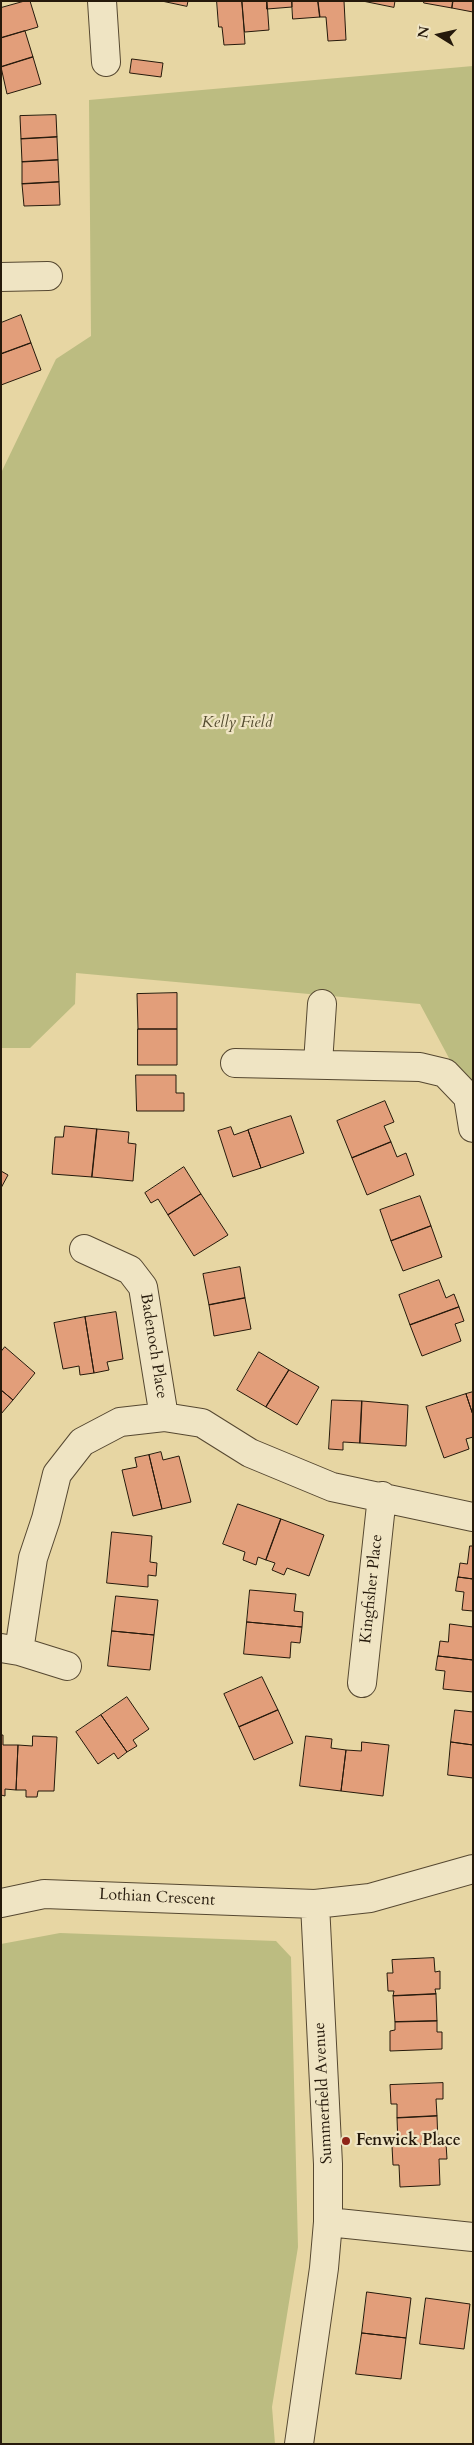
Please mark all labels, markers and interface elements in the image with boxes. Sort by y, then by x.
north arrow [414,10,464,60]
text: N [413,25,434,40]
park label: Kelly Field [202,713,272,733]
street label: Badenoch Place [135,1292,171,1400]
street label: Kingfisher Place [357,1533,387,1645]
street label: Lothian Crescent [98,1885,216,1911]
street label: Summerfield Avenue [311,2022,337,2164]
place label: Fenwick Place [356,2131,461,2151]
marker: Fenwick Place [340,2135,352,2147]

